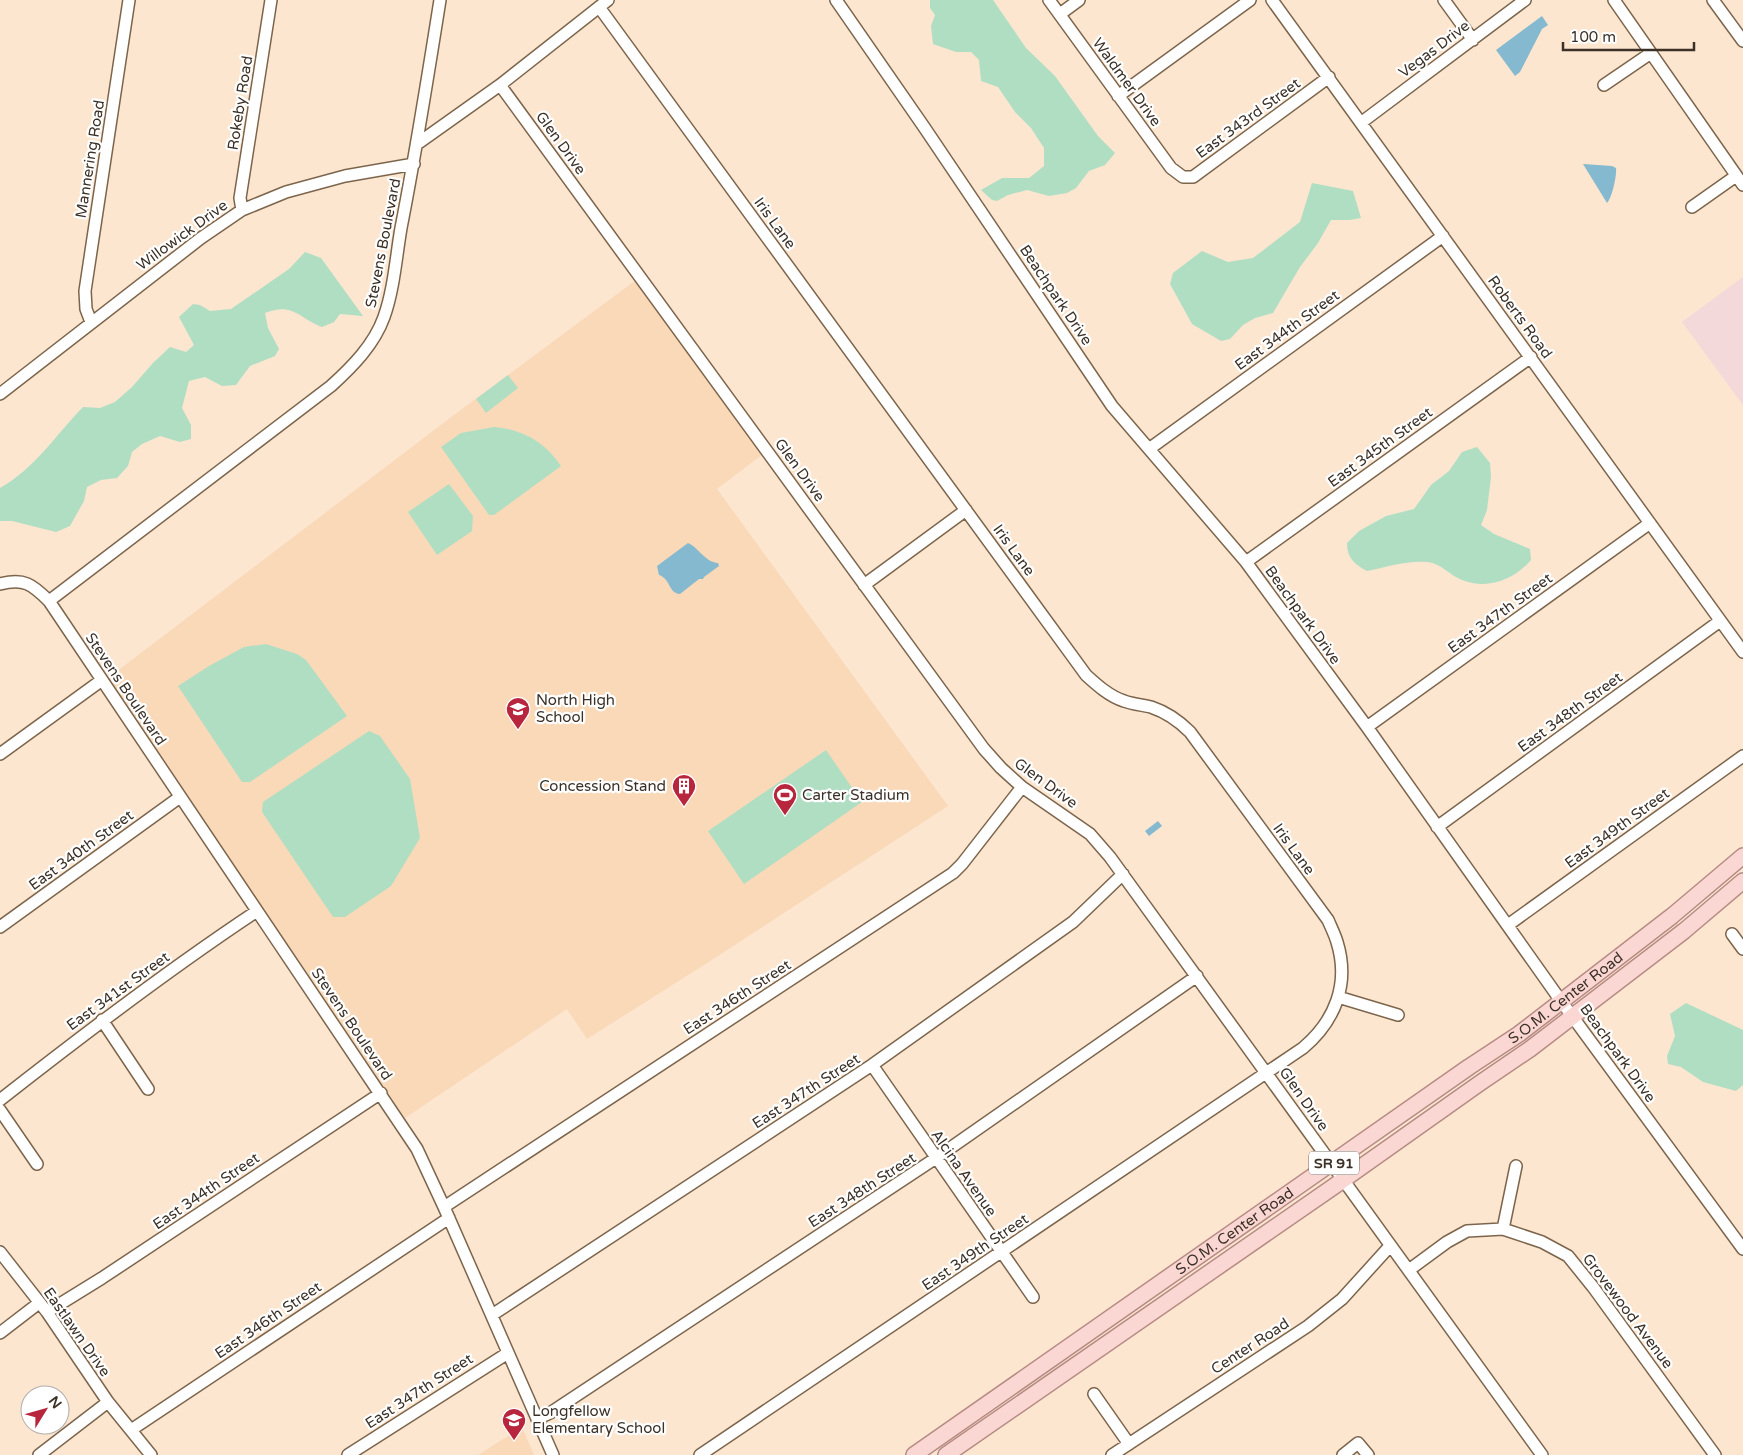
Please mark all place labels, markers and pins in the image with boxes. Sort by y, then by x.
place label: North High School [536,691,615,726]
school or university icon: North High School [505,696,531,730]
building icon: Concession Stand [671,773,697,807]
place label: Concession Stand [539,777,666,795]
sports icon: Carter Stadium [772,782,798,816]
place label: Carter Stadium [802,786,910,804]
place label: Longfellow Elementary School [532,1402,665,1437]
school or university icon: Longfellow Elementary School [501,1407,527,1441]

